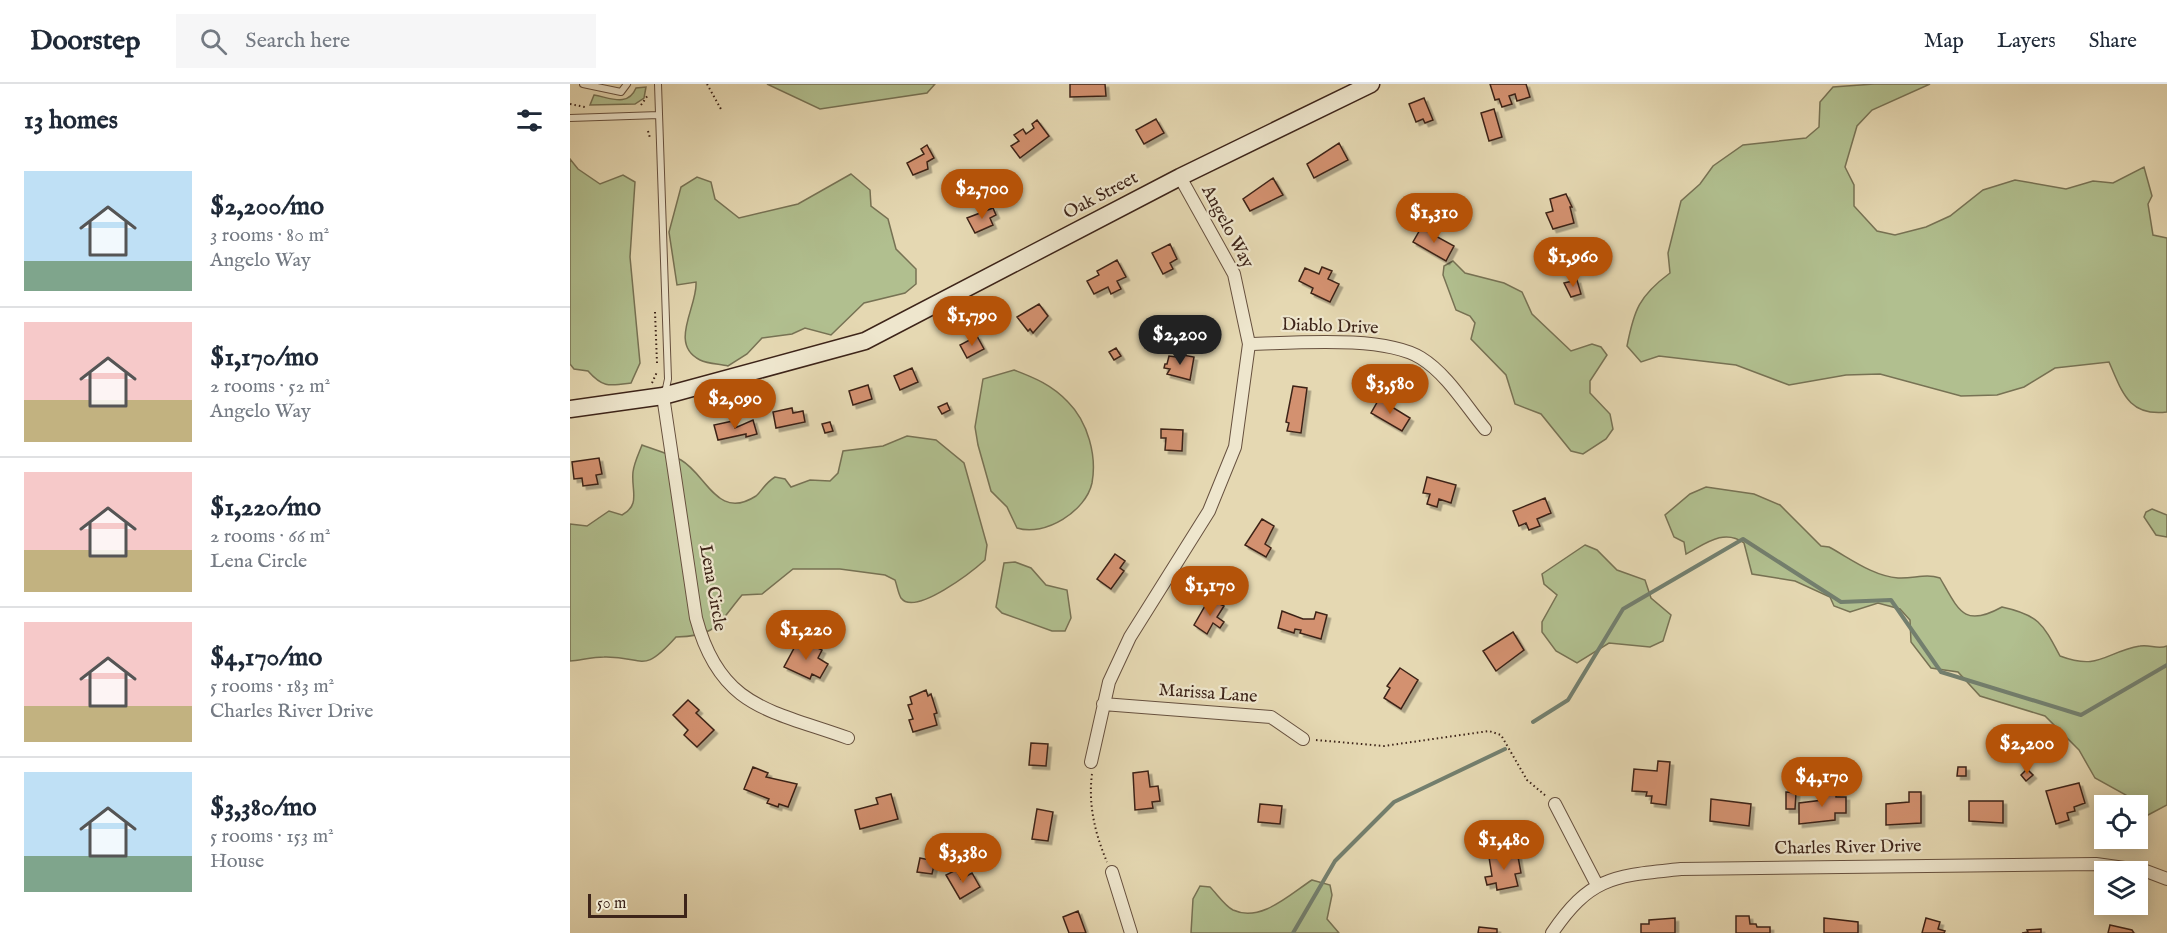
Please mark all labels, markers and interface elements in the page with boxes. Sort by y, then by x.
search box [176,14,596,68]
text: Doorstep [30,24,140,59]
icon: search [197,25,230,58]
text: Search here [245,27,350,55]
text: Map [1924,28,1964,55]
text: Layers [1997,28,2056,55]
text: Share [2089,28,2137,55]
text: 13 homes [24,104,118,137]
icon: filters [513,104,546,137]
street label: Oak Street [1060,167,1142,225]
pin: $2,700 [933,169,1031,220]
text: $2,700 [955,176,1009,201]
street label: Angelo Way [1195,181,1259,273]
text: $2,200/mo [210,190,324,223]
pin: $1,310 [1385,193,1483,244]
icon: home [72,195,144,267]
text: $1,310 [1410,200,1458,225]
text: 3 rooms · 80 m² [210,223,329,248]
pin: $1,960 [1524,237,1622,288]
text: $1,960 [1548,244,1598,269]
text: Angelo Way [210,248,311,273]
pin: $1,790 [923,296,1021,347]
text: $1,790 [947,303,997,328]
street label: Diablo Drive [1281,314,1379,340]
pin: $2,200 [1131,315,1229,366]
text: $2,200 [1153,322,1207,347]
text: $1,170/mo [210,341,318,374]
icon: home [72,346,144,418]
pin: $3,580 [1341,364,1439,415]
text: $3,580 [1366,371,1414,396]
text: 2 rooms · 52 m² [210,374,330,399]
pin: $2,090 [686,379,784,430]
text: $2,090 [708,386,762,411]
text: Angelo Way [210,399,311,424]
text: $1,220/mo [210,491,321,524]
icon: home [72,496,144,568]
text: 2 rooms · 66 m² [210,524,331,549]
street label: Lena Circle [693,543,731,633]
text: Lena Circle [210,549,307,574]
pin: $1,170 [1161,566,1259,617]
text: $1,170 [1185,573,1235,598]
pin: $1,220 [757,610,855,661]
text: $1,220 [780,617,832,642]
text: $4,170/mo [210,641,322,674]
icon: home [72,646,144,718]
text: 5 rooms · 183 m² [210,674,334,699]
street label: Marissa Lane [1158,679,1258,709]
text: Charles River Drive [210,699,373,724]
pin: $2,200 [1978,724,2076,775]
text: $2,200 [2000,731,2054,756]
pin: $4,170 [1773,757,1871,808]
text: $4,170 [1795,764,1849,789]
text: $3,380/mo [210,791,317,824]
map controls [2094,795,2148,915]
button: locate [2094,795,2148,849]
icon: home [72,796,144,868]
pin: $1,480 [1455,820,1553,871]
text: 5 rooms · 153 m² [210,824,334,849]
text: $1,480 [1478,827,1530,852]
pin: $3,380 [914,833,1012,884]
street label: Charles River Drive [1774,835,1922,861]
text: $3,380 [938,840,988,865]
text: House [210,849,264,874]
button: layers [2094,861,2148,915]
scale bar [588,891,687,918]
text: 50 m [597,894,626,914]

